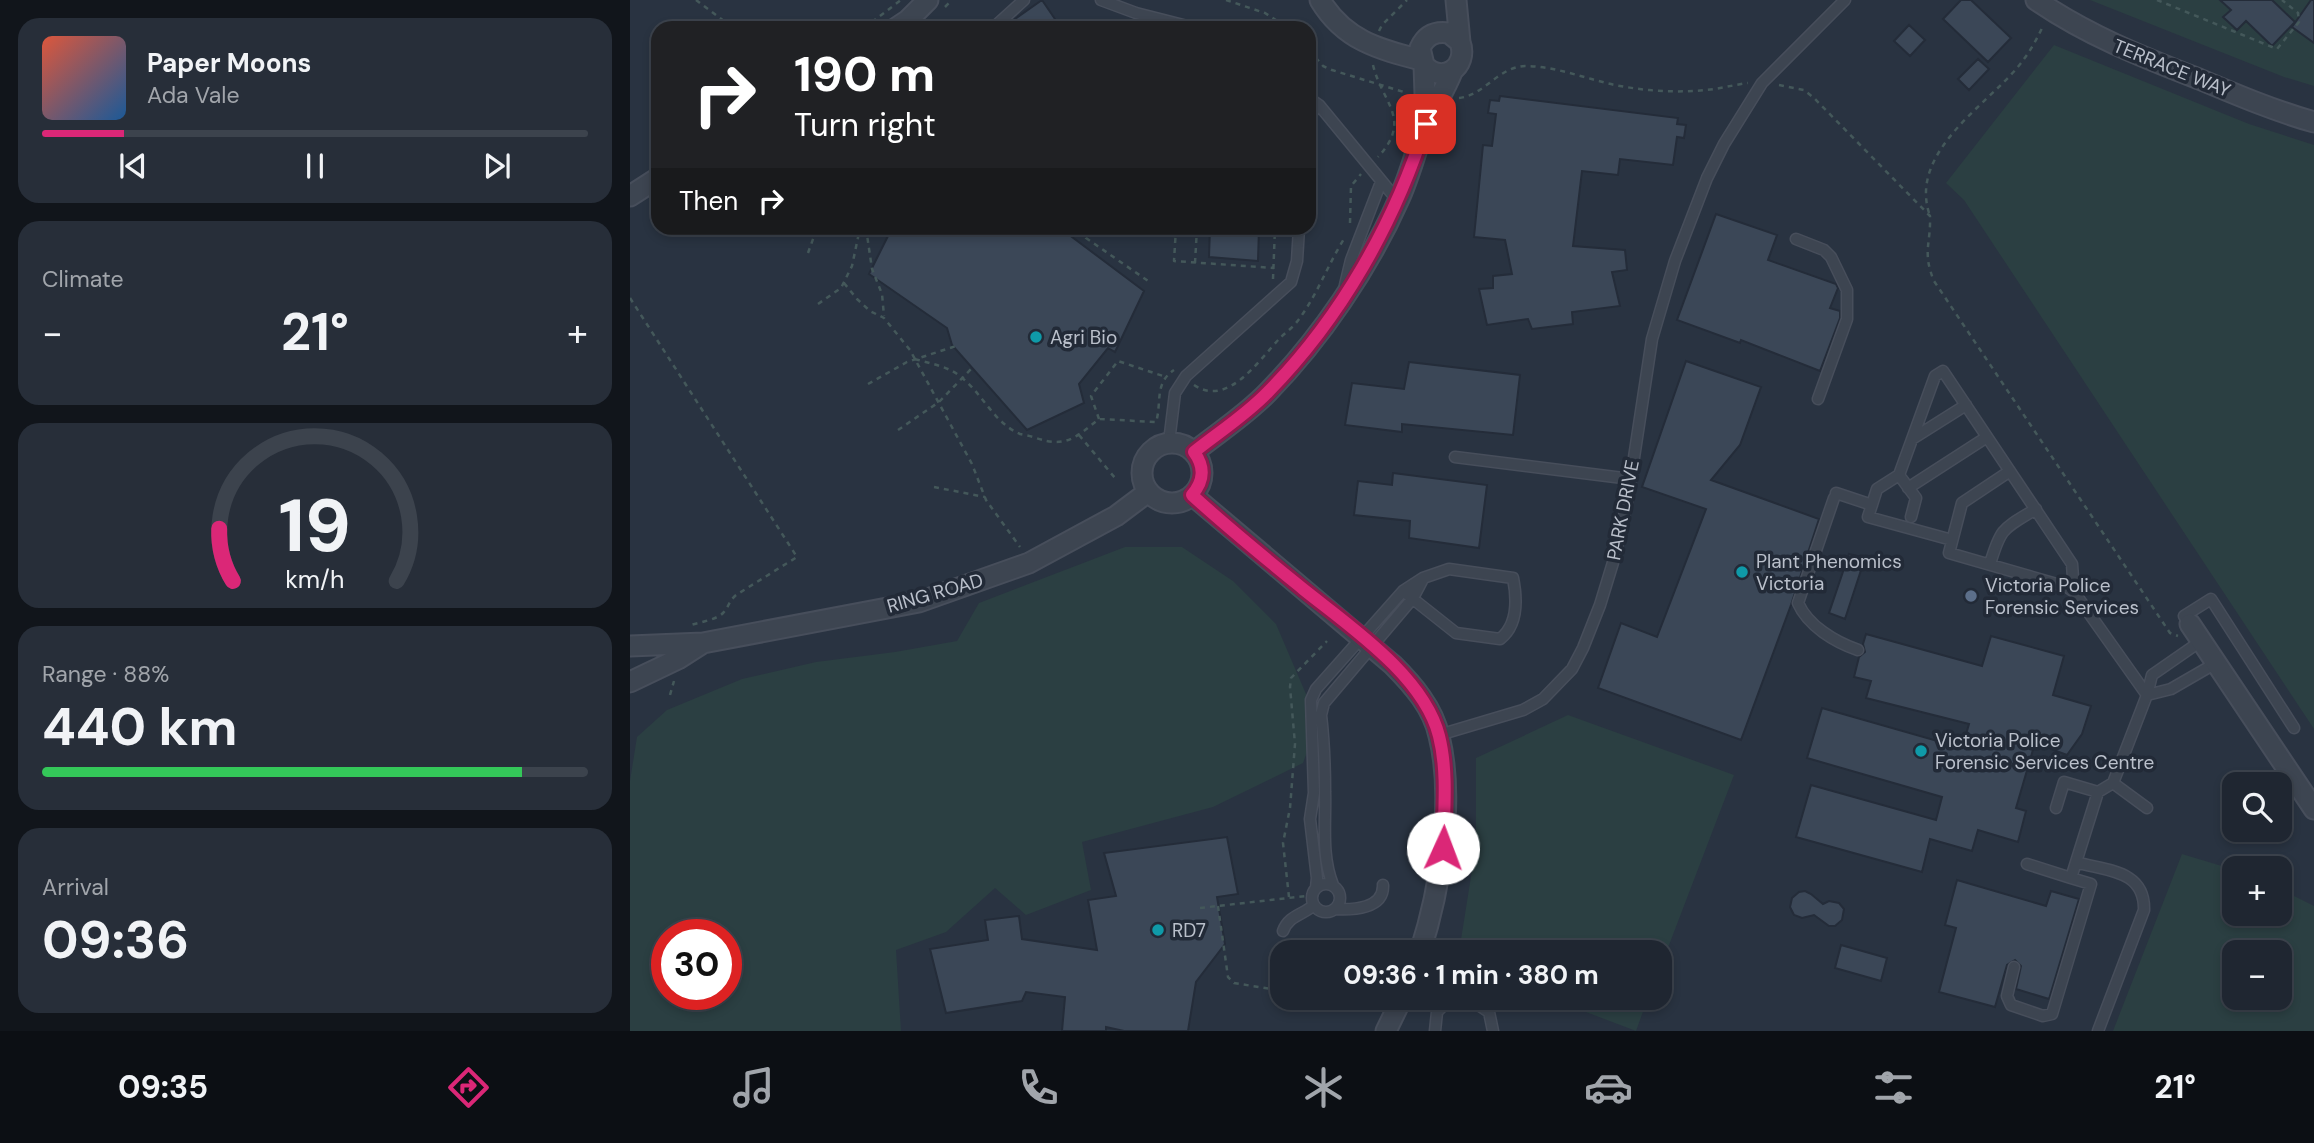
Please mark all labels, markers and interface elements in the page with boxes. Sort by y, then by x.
street label: TERRACE WAY [2110,33,2234,103]
text: 190 m [794,42,935,106]
text: Paper Moons [147,46,311,80]
icon: right [679,49,770,140]
text: Ada Vale [147,80,240,110]
pin [1396,94,1456,154]
text: Turn right [794,104,936,146]
icon: arrive [1407,105,1445,143]
icon: previous [114,147,152,185]
icon: pause [296,147,334,185]
icon: next [478,147,516,185]
icon: right [752,182,790,220]
text: Then [679,184,738,218]
text: Climate [42,264,124,294]
text: 21° [281,298,349,366]
text: − [42,308,63,358]
text: + [567,308,588,358]
place label: Agri Bio [1050,325,1117,350]
marker: Agri Bio [1028,329,1044,345]
street label: PARK DRIVE [1601,458,1645,562]
text: 19 [279,480,351,575]
place label: Plant Phenomics Victoria [1756,549,1902,596]
text: km/h [285,563,345,596]
marker: Plant Phenomics Victoria [1734,564,1750,580]
street label: RING ROAD [884,567,986,619]
place label: Victoria Police Forensic Services [1985,573,2139,620]
marker: Victoria Police Forensic Services [1963,588,1979,604]
text: Range · 88% [42,659,169,689]
text: 440 km [42,693,237,761]
place label: Victoria Police Forensic Services Centre [1935,728,2154,775]
marker: Victoria Police Forensic Services Centre [1913,743,1929,759]
map controls [2222,772,2292,1010]
button: search [2222,772,2292,842]
position arrow [1406,811,1480,885]
button: + [2222,856,2292,926]
text: Arrival [42,872,109,902]
text: 09:36 [42,906,189,974]
place label: RD7 [1172,918,1206,943]
speed limit sign: 30 [651,919,742,1010]
marker: RD7 [1150,922,1166,938]
button: − [2222,940,2292,1010]
text: 09:36 · 1 min · 380 m [1343,958,1599,992]
icon: directions [444,1063,493,1112]
icon: music [729,1063,778,1112]
icon: phone [1014,1063,1063,1112]
icon: climate [1299,1063,1348,1112]
icon: car [1584,1063,1633,1112]
icon: filters [1869,1063,1918,1112]
text: 09:35 [118,1066,208,1108]
text: 21° [2154,1066,2196,1108]

